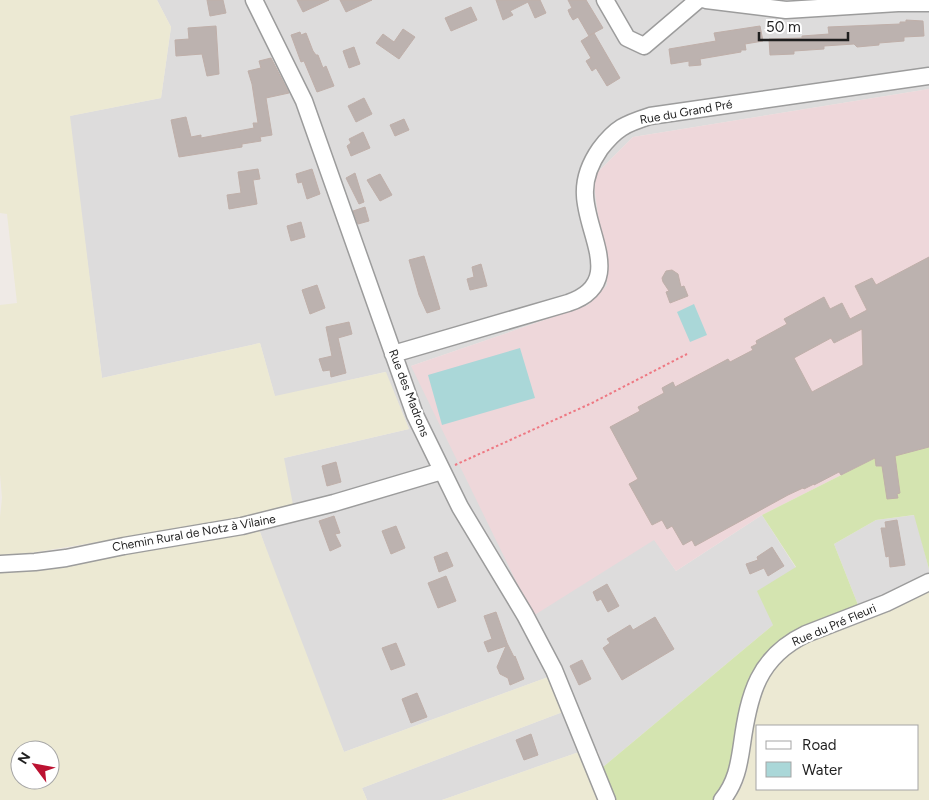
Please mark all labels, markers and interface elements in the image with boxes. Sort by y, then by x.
scale bar [759,10,848,42]
text: 50 m [766,18,801,36]
street label: Rue du Grand Pré [639,97,734,127]
street label: Rue des Madrons [386,347,432,439]
street label: Chemin Rural de Notz à Vilaine [111,512,277,554]
street label: Rue du Pré Fleuri [790,601,878,649]
legend [756,725,919,790]
text: Road [802,736,837,754]
north arrow [10,740,60,790]
text: N [14,749,34,767]
text: Water [802,761,842,779]

